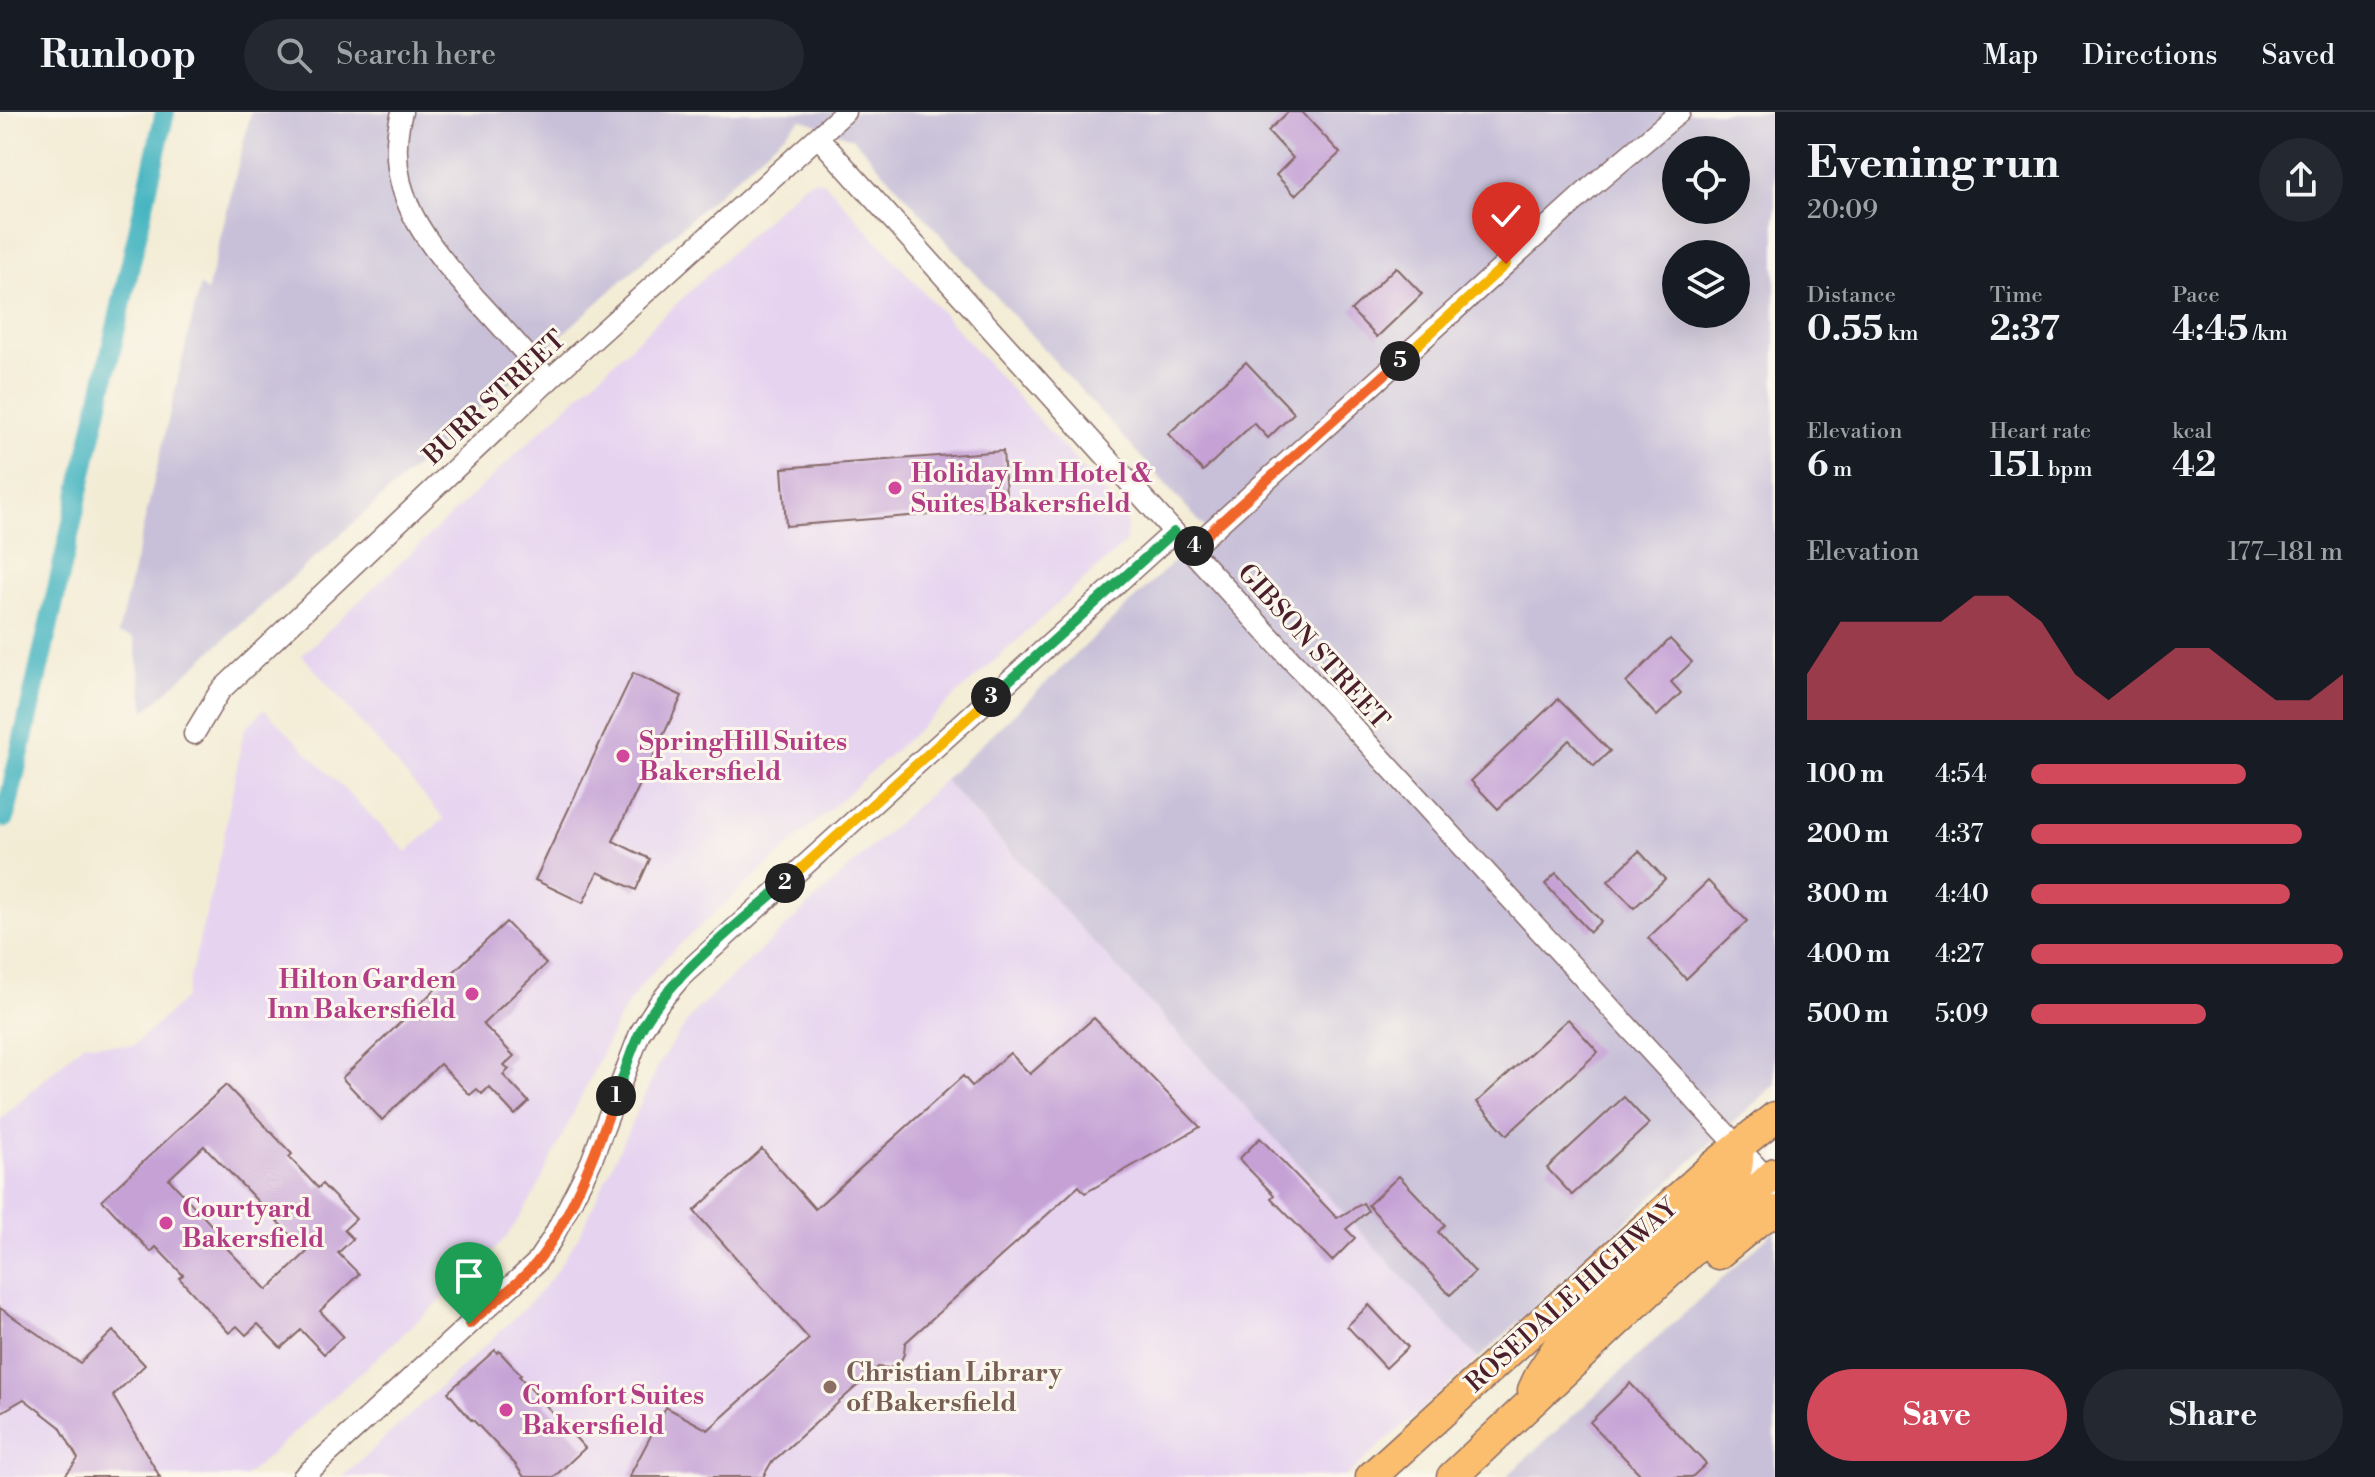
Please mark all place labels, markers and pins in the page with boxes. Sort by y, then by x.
pin [1472,182,1540,264]
pin: 5 [1380,341,1420,381]
place label: Holiday Inn Hotel & Suites Bakersfield [911,458,1153,520]
marker: Holiday Inn Hotel & Suites Bakersfield [886,479,904,497]
pin: 4 [1174,526,1214,566]
pin: 3 [971,677,1011,717]
place label: SpringHill Suites Bakersfield [639,726,847,788]
marker: SpringHill Suites Bakersfield [614,747,632,765]
pin: 2 [765,863,805,903]
place label: Hilton Garden Inn Bakersfield [267,964,456,1026]
marker: Hilton Garden Inn Bakersfield [463,985,481,1003]
pin: 1 [596,1076,636,1116]
place label: Courtyard Bakersfield [182,1193,324,1255]
marker: Courtyard Bakersfield [157,1214,175,1232]
pin [435,1242,503,1324]
place label: Christian Library of Bakersfield [846,1357,1063,1419]
marker: Christian Library of Bakersfield [821,1378,839,1396]
place label: Comfort Suites Bakersfield [522,1380,704,1442]
marker: Comfort Suites Bakersfield [497,1401,515,1419]

